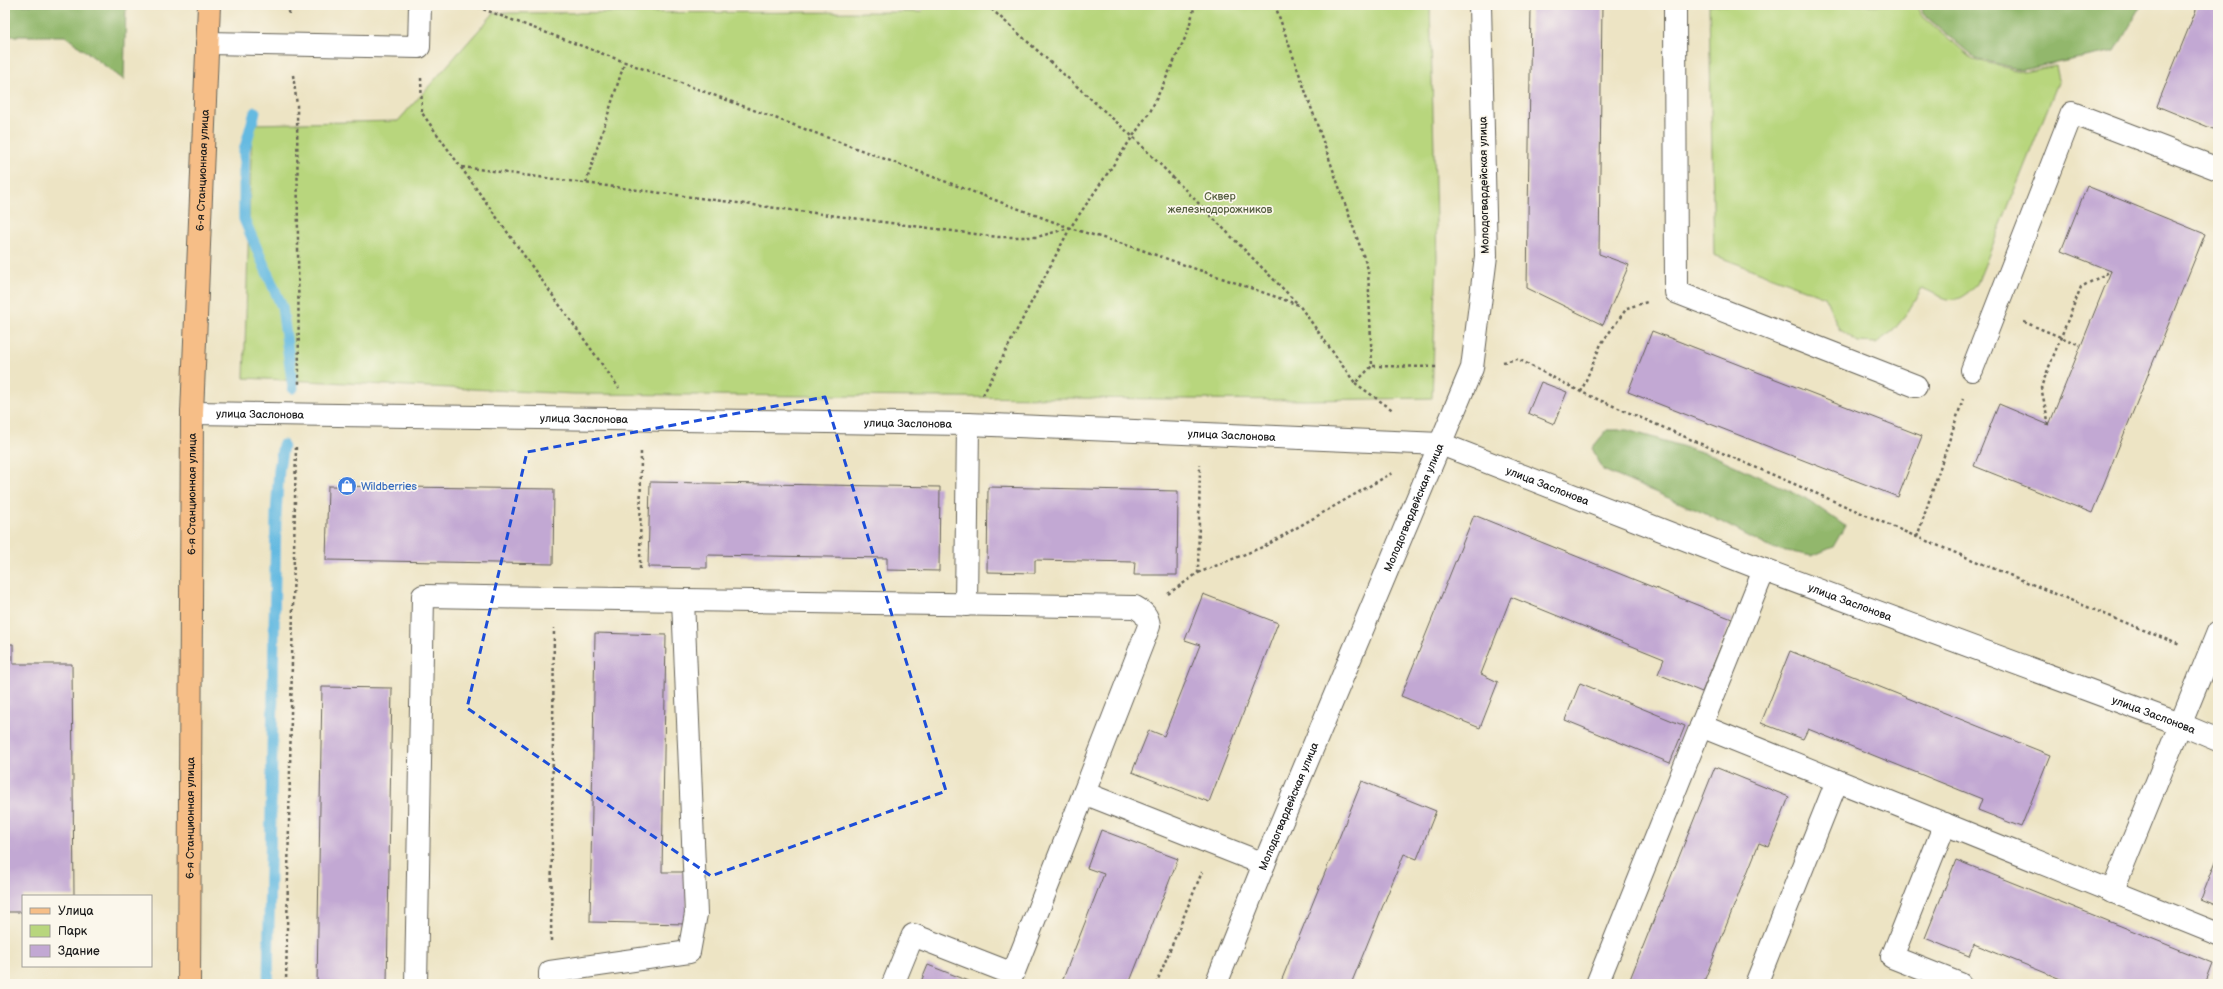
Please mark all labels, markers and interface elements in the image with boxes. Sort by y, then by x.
street label: 6-я Станционная улица [193,109,211,231]
street label: Молодогвардейская улица [1476,116,1492,254]
park label: Сквер железнодорожников [1168,190,1272,216]
street label: улица Заслонова [216,407,305,421]
street label: улица Заслонова [540,411,629,426]
street label: улица Заслонова [864,416,953,430]
street label: улица Заслонова [1187,427,1276,444]
street label: 6-я Станционная улица [185,433,198,555]
street label: Молодогвардейская улица [1381,441,1446,573]
street label: улица Заслонова [1504,464,1592,508]
shop icon: Wildberries [336,475,358,497]
place label: Wildberries [361,480,418,493]
street label: улица Заслонова [1807,580,1894,623]
street label: улица Заслонова [2110,693,2198,736]
street label: Молодогвардейская улица [1256,740,1321,872]
street label: 6-я Станционная улица [183,757,197,879]
legend [22,895,152,967]
text: Улица [58,904,94,919]
text: Парк [58,924,88,939]
text: Здание [58,944,100,959]

